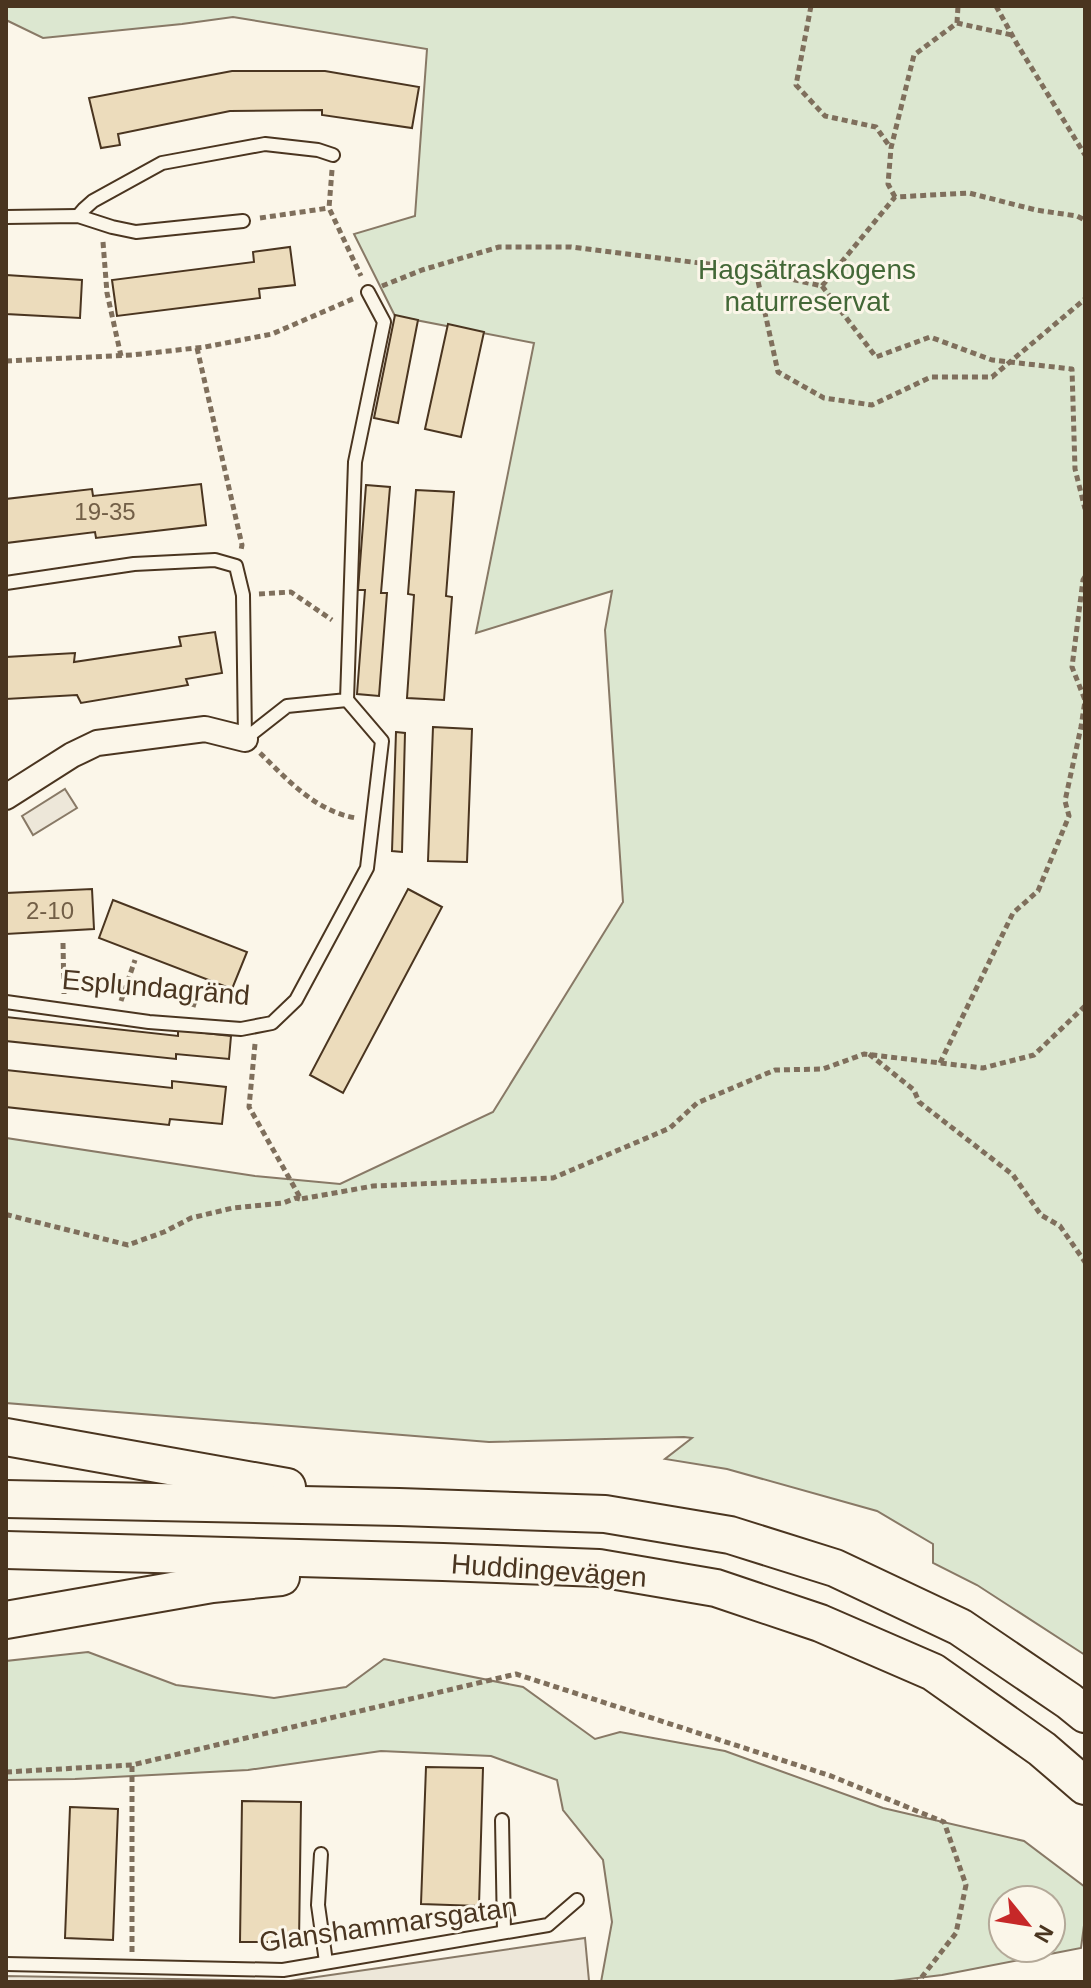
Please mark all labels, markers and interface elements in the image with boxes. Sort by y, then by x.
park label: Hagsätraskogens naturreservat [698,254,916,317]
house number: 19-35 [74,498,136,525]
house number: 2-10 [26,897,74,924]
street label: Esplundagränd [61,964,251,1011]
street label: Huddingevägen [450,1548,648,1593]
north arrow [987,1884,1067,1964]
street label: Glanshammarsgatan [257,1891,519,1958]
text: N [1029,1921,1059,1947]

